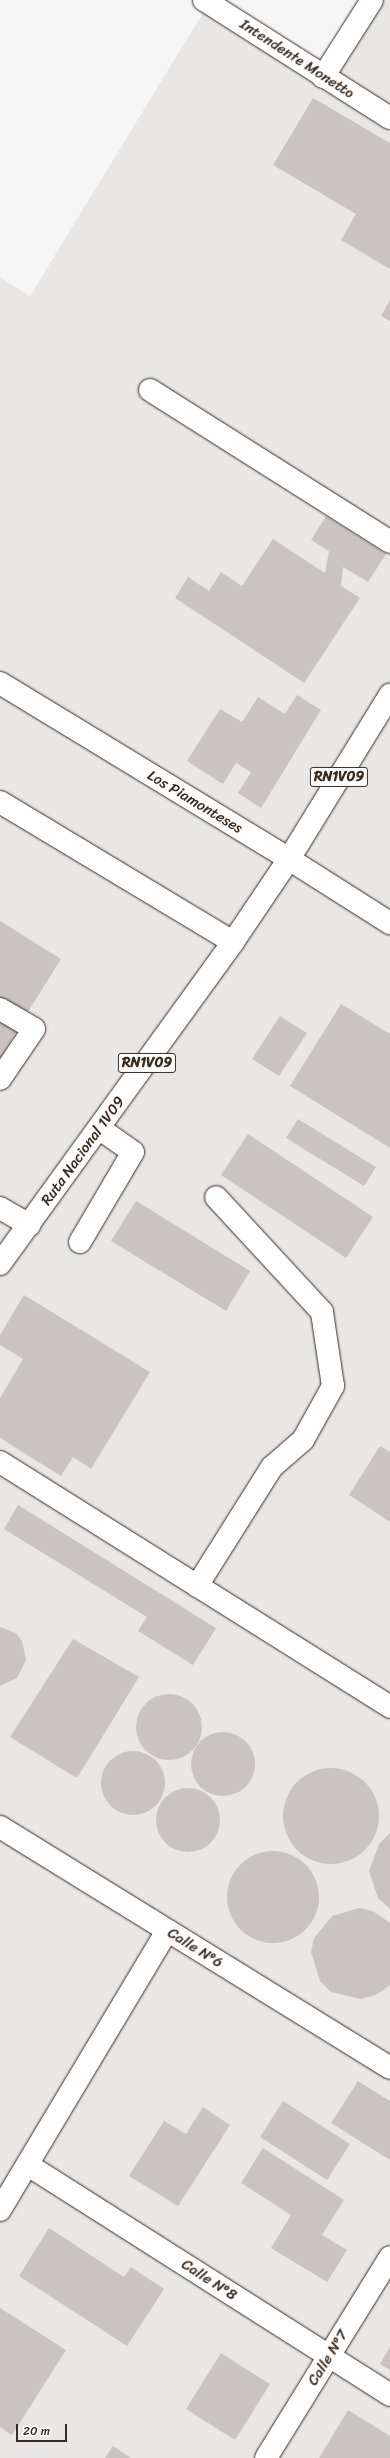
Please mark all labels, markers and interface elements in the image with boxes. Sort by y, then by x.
street label: Intendente Monetto [236,15,358,103]
road number: RN1V09 [309,765,369,789]
street label: Los Piamonteses [144,766,246,838]
road number: RN1V09 [117,1051,177,1075]
street label: Ruta Nacional 1V09 [38,1093,128,1209]
street label: Calle Nº6 [164,1924,226,1972]
street label: Calle Nº8 [178,2256,240,2304]
street label: Calle Nº7 [304,2327,352,2389]
scale bar [18,2416,69,2442]
text: 20 m [23,2420,50,2442]

